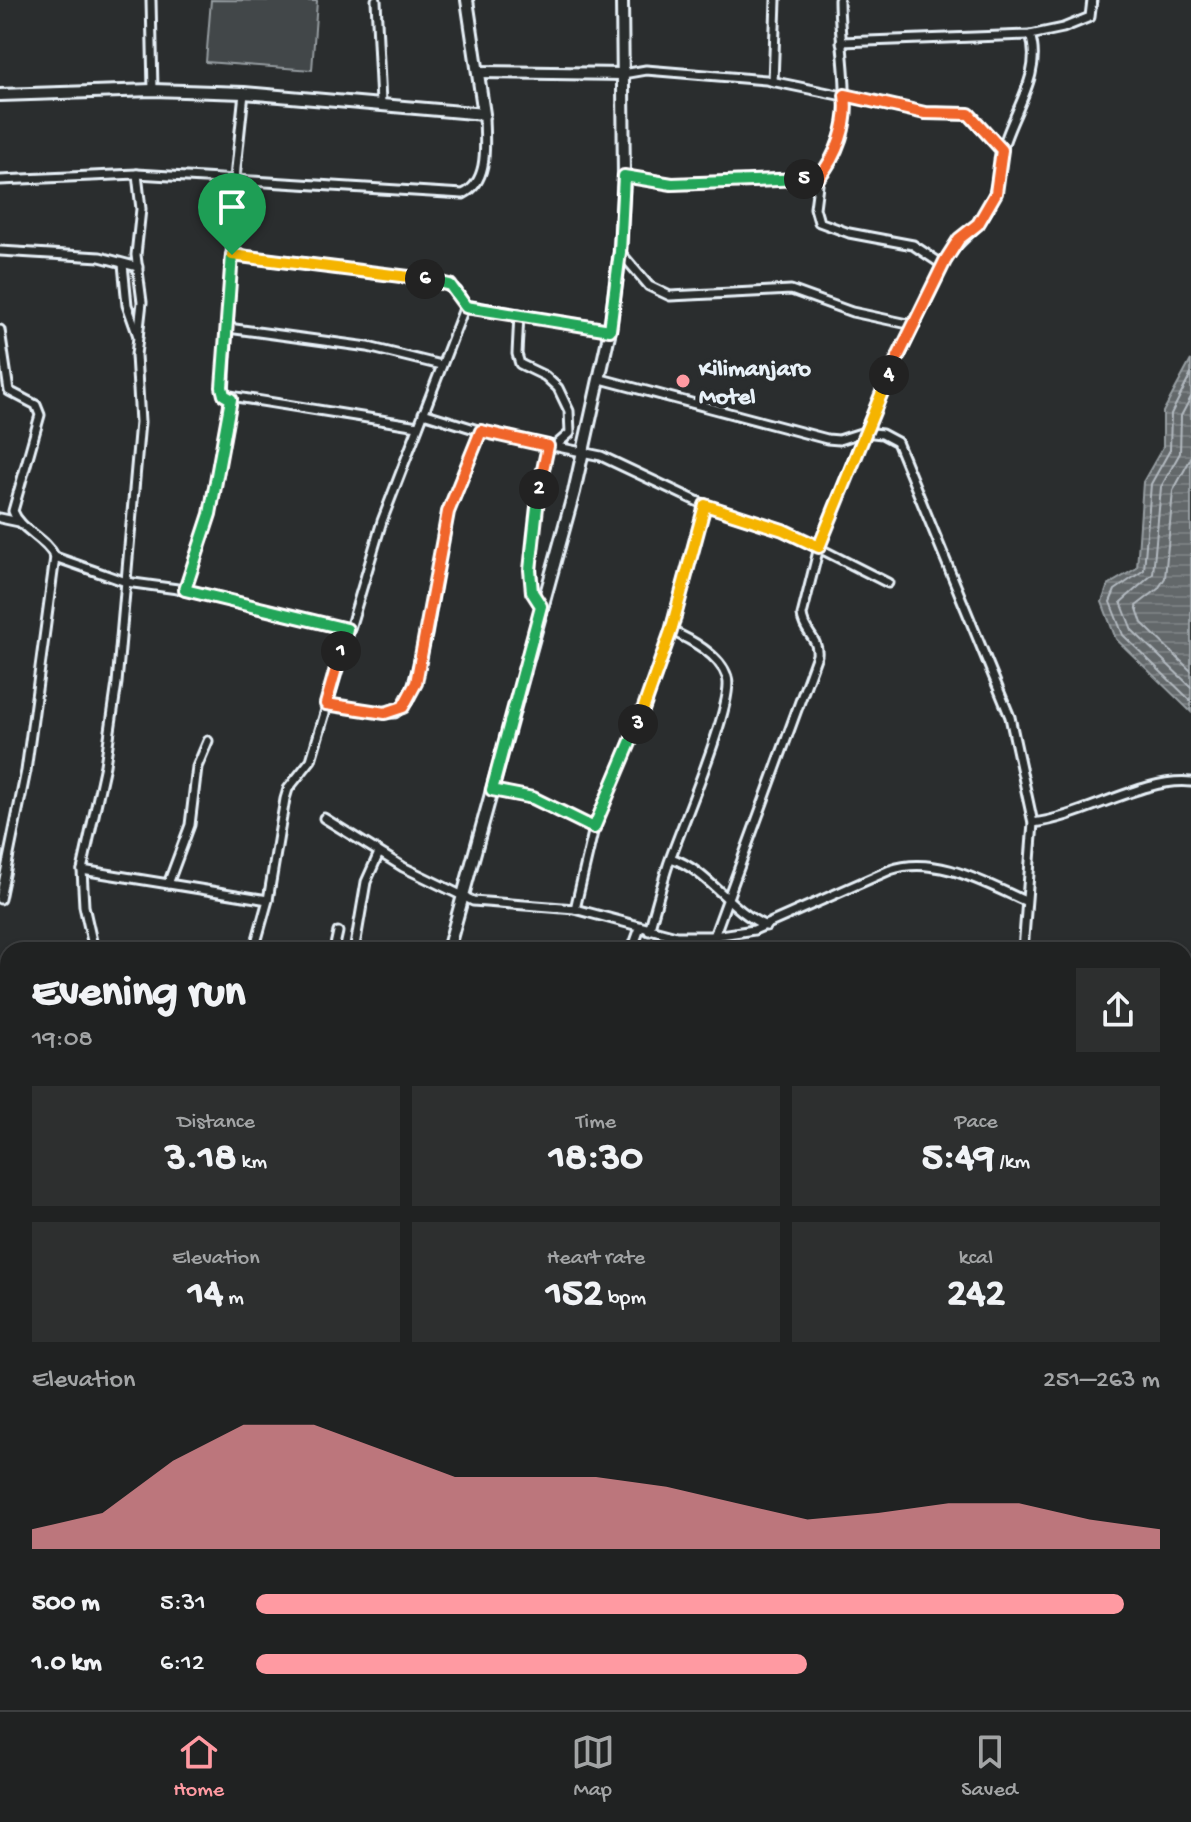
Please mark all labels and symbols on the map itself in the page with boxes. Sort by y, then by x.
pin: 5 [784,159,824,199]
pin [198,173,266,255]
pin: 6 [405,259,445,299]
pin: 4 [869,355,909,395]
place label: Kilimanjaro Motel [698,356,811,413]
marker: Kilimanjaro Motel [674,372,692,390]
pin: 2 [519,469,559,509]
pin: 1 [321,631,361,671]
pin: 3 [618,704,658,744]

